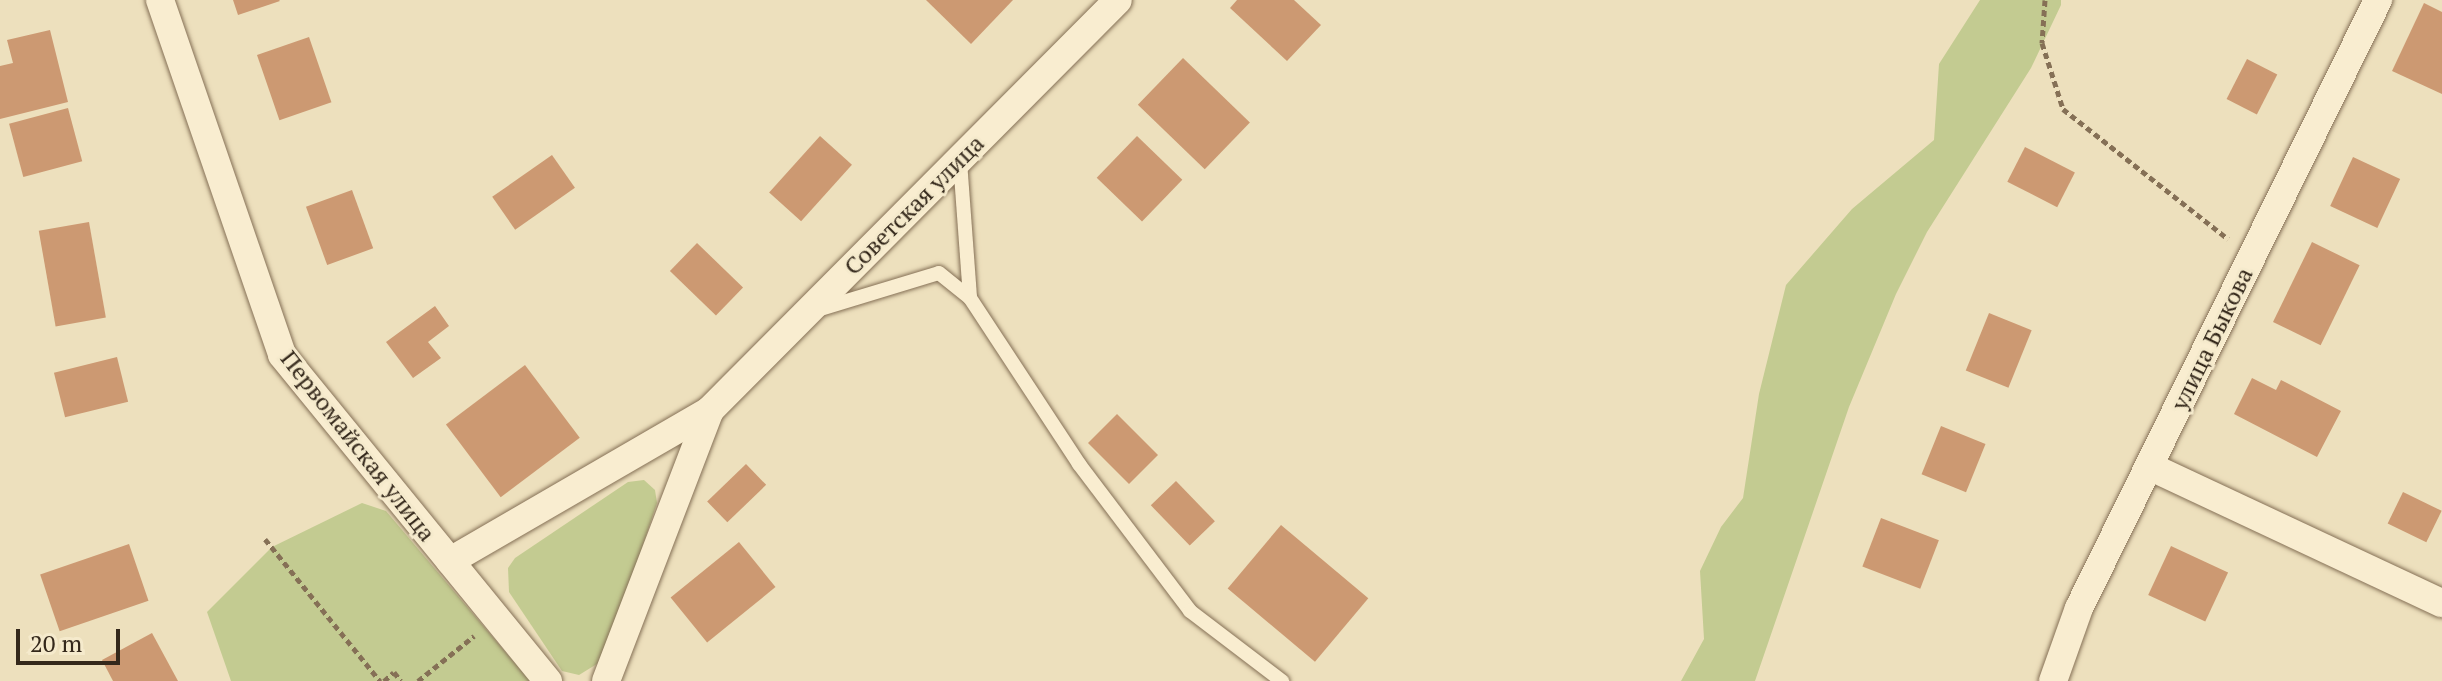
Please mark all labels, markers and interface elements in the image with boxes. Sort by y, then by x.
street label: Советская улица [838,129,990,281]
street label: улица Быкова [2165,263,2259,415]
street label: Первомайская улица [275,345,441,547]
scale bar [20,613,124,663]
text: 20 m [30,627,82,659]

